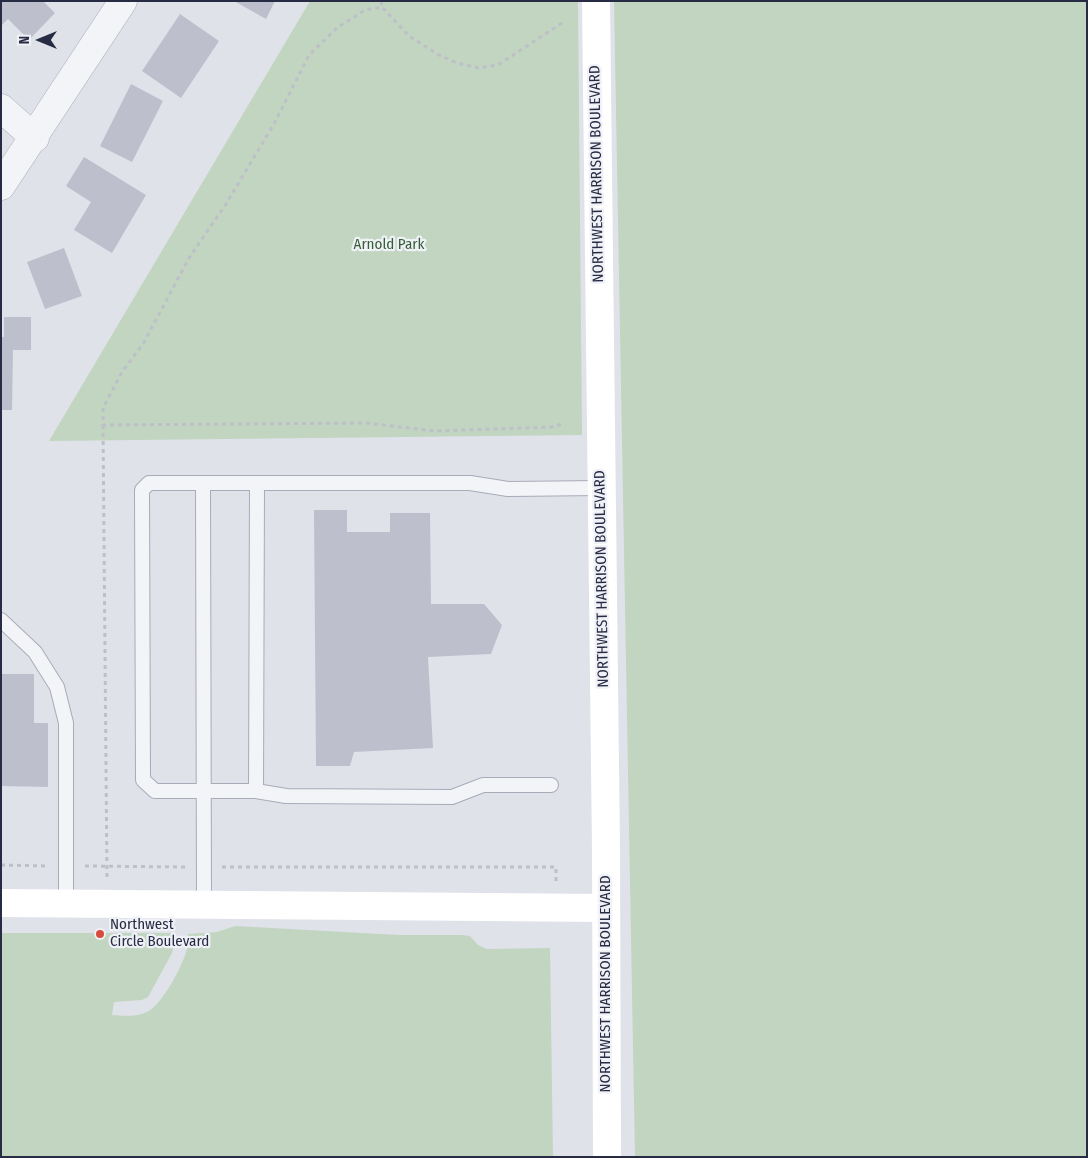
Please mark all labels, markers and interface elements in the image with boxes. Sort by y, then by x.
north arrow [15,15,65,65]
text: N [16,36,33,44]
street label: NORTHWEST HARRISON BOULEVARD [586,65,608,283]
park label: Arnold Park [353,236,425,254]
street label: NORTHWEST HARRISON BOULEVARD [591,470,613,688]
street label: NORTHWEST HARRISON BOULEVARD [597,875,615,1093]
place label: Northwest Circle Boulevard [110,916,209,951]
marker: Northwest Circle Boulevard [94,928,106,940]

